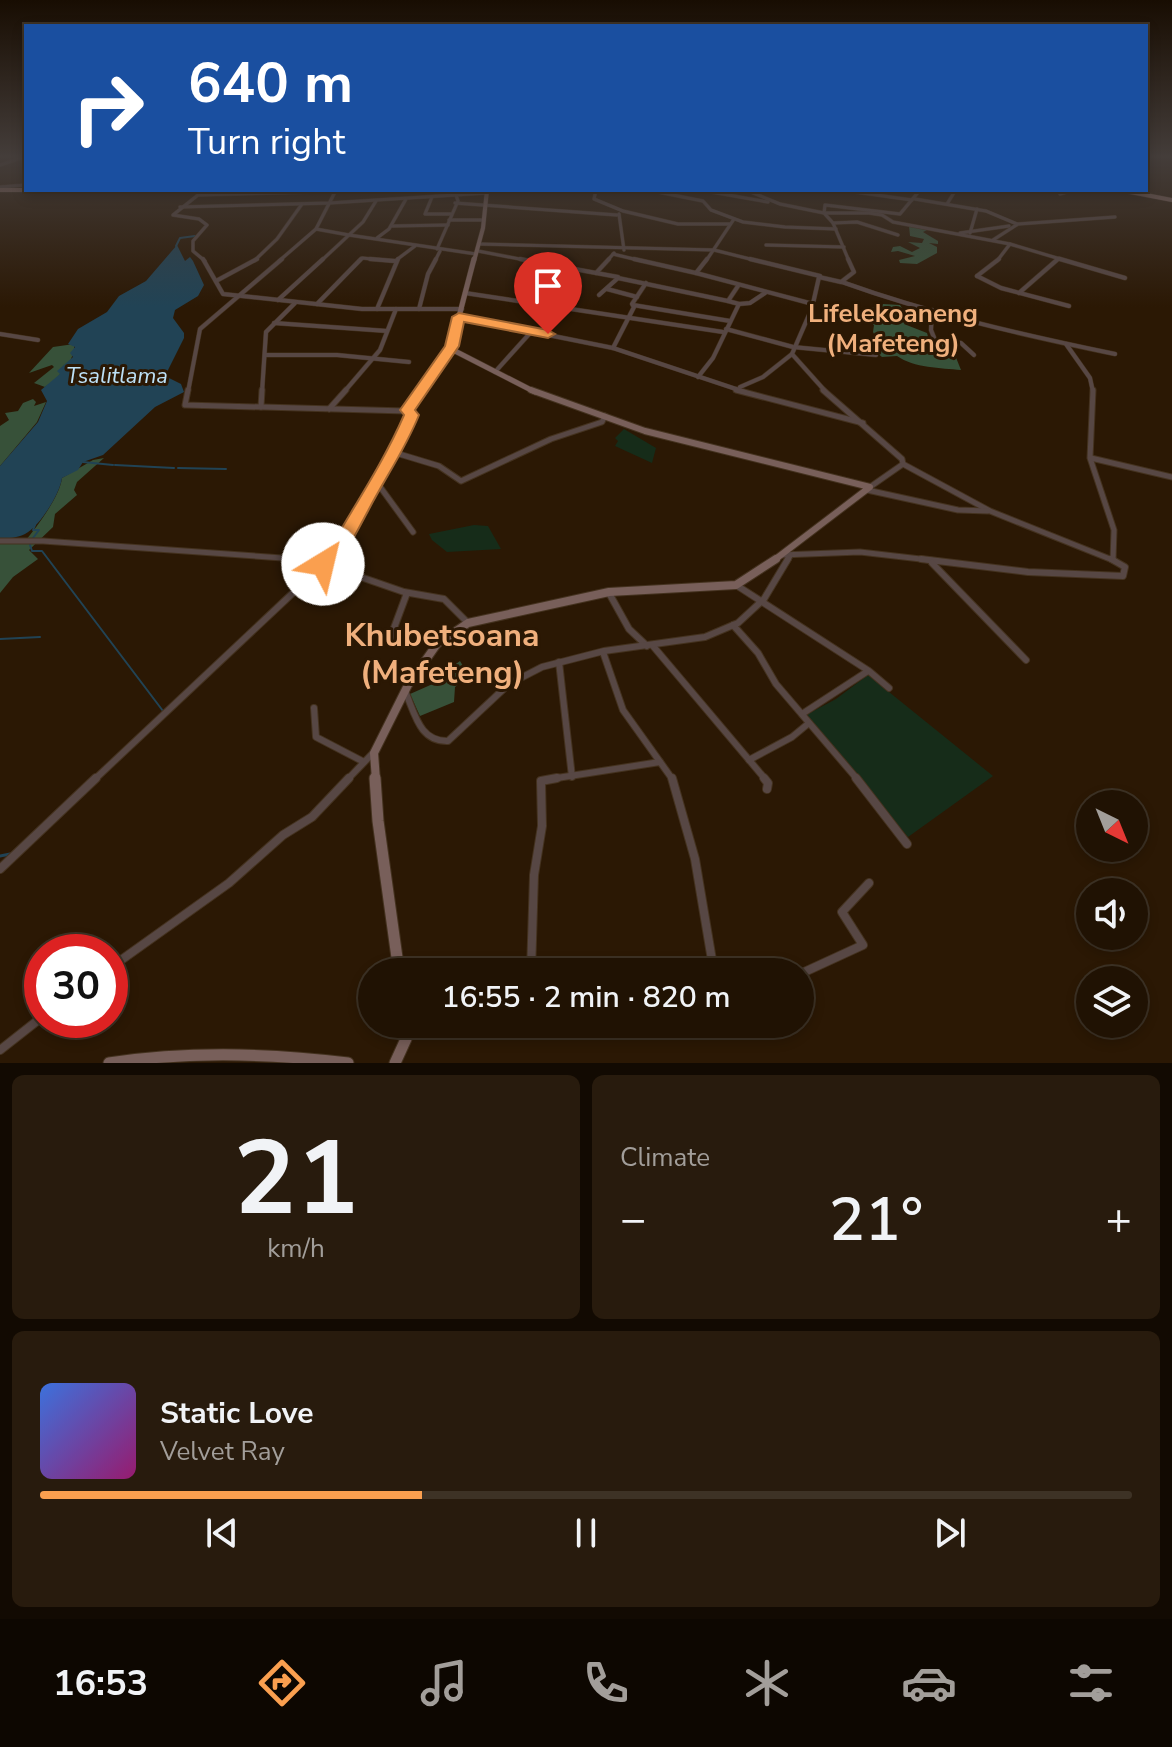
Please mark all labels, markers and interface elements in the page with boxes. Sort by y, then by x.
text: 640 m [188,45,353,122]
icon: right [56,56,160,160]
text: Turn right [188,118,345,167]
pin [514,252,582,334]
icon: arrive [526,264,570,308]
district label: Lifelekoaneng (Mafeteng) [808,296,978,361]
water label: Tsalitlama [66,361,168,391]
position arrow [281,522,365,606]
district label: Khubetsoana (Mafeteng) [344,614,540,694]
north arrow [1076,790,1148,862]
map controls [1076,790,1148,1038]
button: sound [1076,878,1148,950]
speed limit sign: 30 [24,934,128,1038]
button: layers [1076,966,1148,1038]
text: 16:55 · 2 min · 820 m [441,977,731,1018]
text: 21 [234,1108,358,1250]
text: Climate [620,1140,710,1175]
text: 21° [829,1179,923,1261]
text: − [620,1190,646,1250]
text: + [1106,1190,1132,1250]
text: km/h [267,1231,325,1266]
text: Static Love [160,1393,314,1434]
text: Velvet Ray [160,1434,285,1469]
icon: previous [200,1511,244,1555]
icon: pause [564,1511,608,1555]
icon: next [928,1511,972,1555]
icon: directions [254,1655,310,1711]
icon: music [416,1655,472,1711]
icon: phone [578,1655,634,1711]
icon: climate [739,1655,795,1711]
icon: car [901,1655,957,1711]
icon: filters [1063,1655,1119,1711]
text: 16:53 [53,1659,148,1708]

